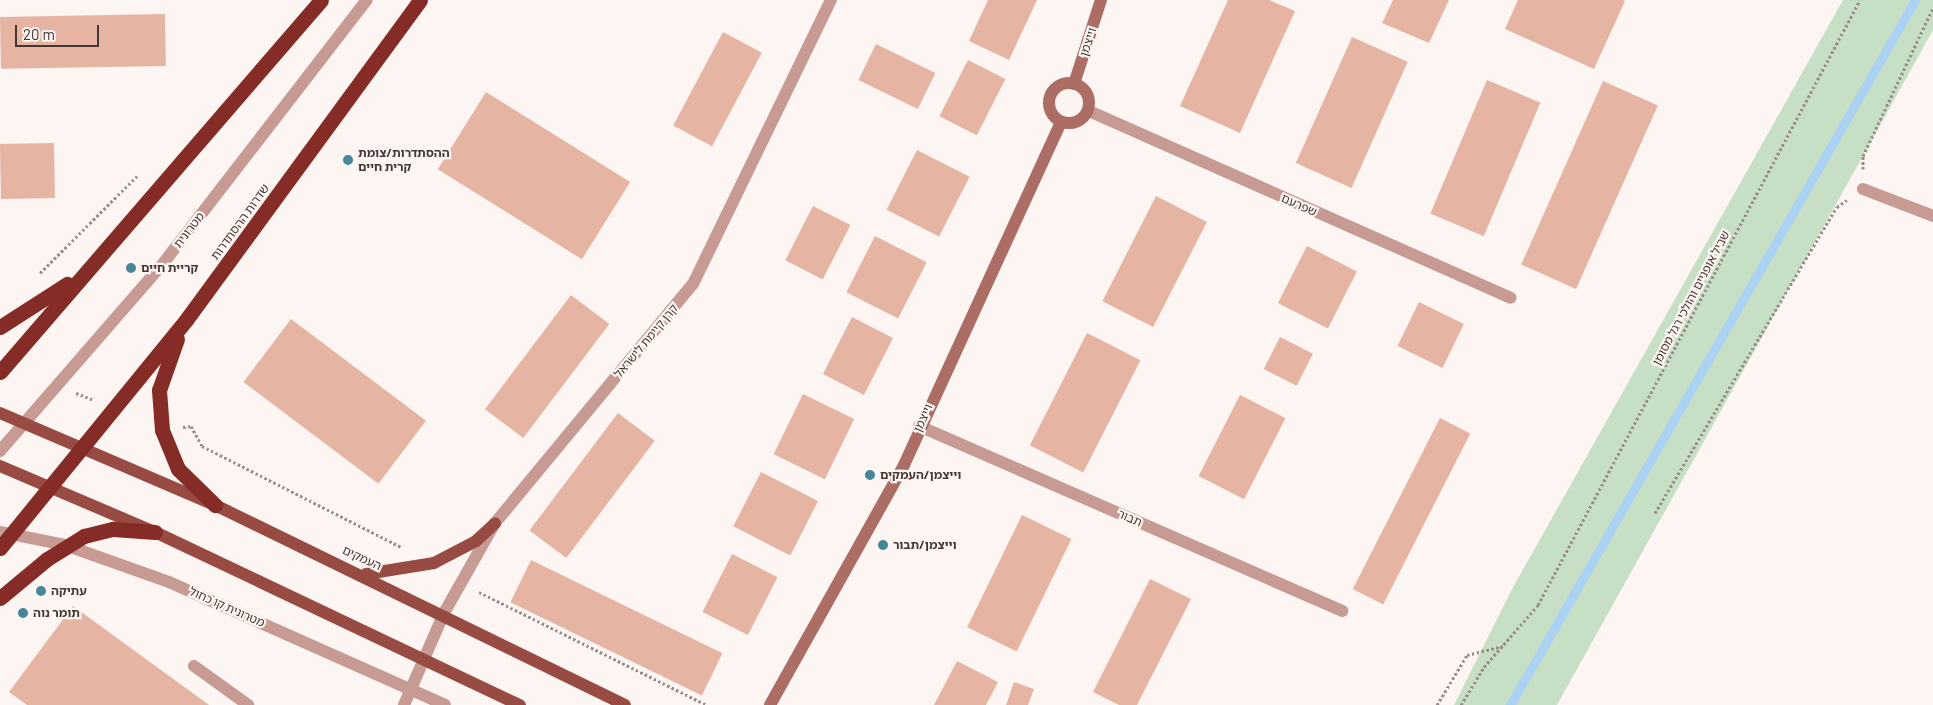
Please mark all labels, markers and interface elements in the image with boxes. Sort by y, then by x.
scale bar [18,15,101,47]
text: 20 m [23,25,55,43]
street label: וייצמן [1077,26,1099,58]
place label: ההסתדרות/צומת קרית חיים [358,146,450,174]
marker: ההסתדרות/צומת קרית חיים [342,154,354,166]
street label: שדרות ההסתדרות [208,181,272,263]
street label: שפרעם [1279,191,1319,219]
street label: מטרונית [171,209,207,251]
street label: שביל אופניים והולכי רגל מסומן [1649,228,1733,368]
place label: קריית חיים [141,261,198,275]
marker: קריית חיים [125,262,137,274]
street label: קרן קיימת לישראל [611,301,681,381]
street label: וייצמן [910,402,936,434]
place label: וייצמן/העמקים [880,468,961,482]
marker: וייצמן/העמקים [864,469,876,481]
street label: תבור [1116,506,1144,530]
place label: וייצמן/תבור [893,538,957,552]
marker: וייצמן/תבור [877,539,889,551]
street label: העמקים [340,543,384,573]
place label: עתיקה [51,584,87,598]
street label: מטרונית קו כחול [187,584,267,630]
marker: עתיקה [35,585,47,597]
place label: תומר נוה [33,606,80,620]
marker: תומר נוה [17,607,29,619]

